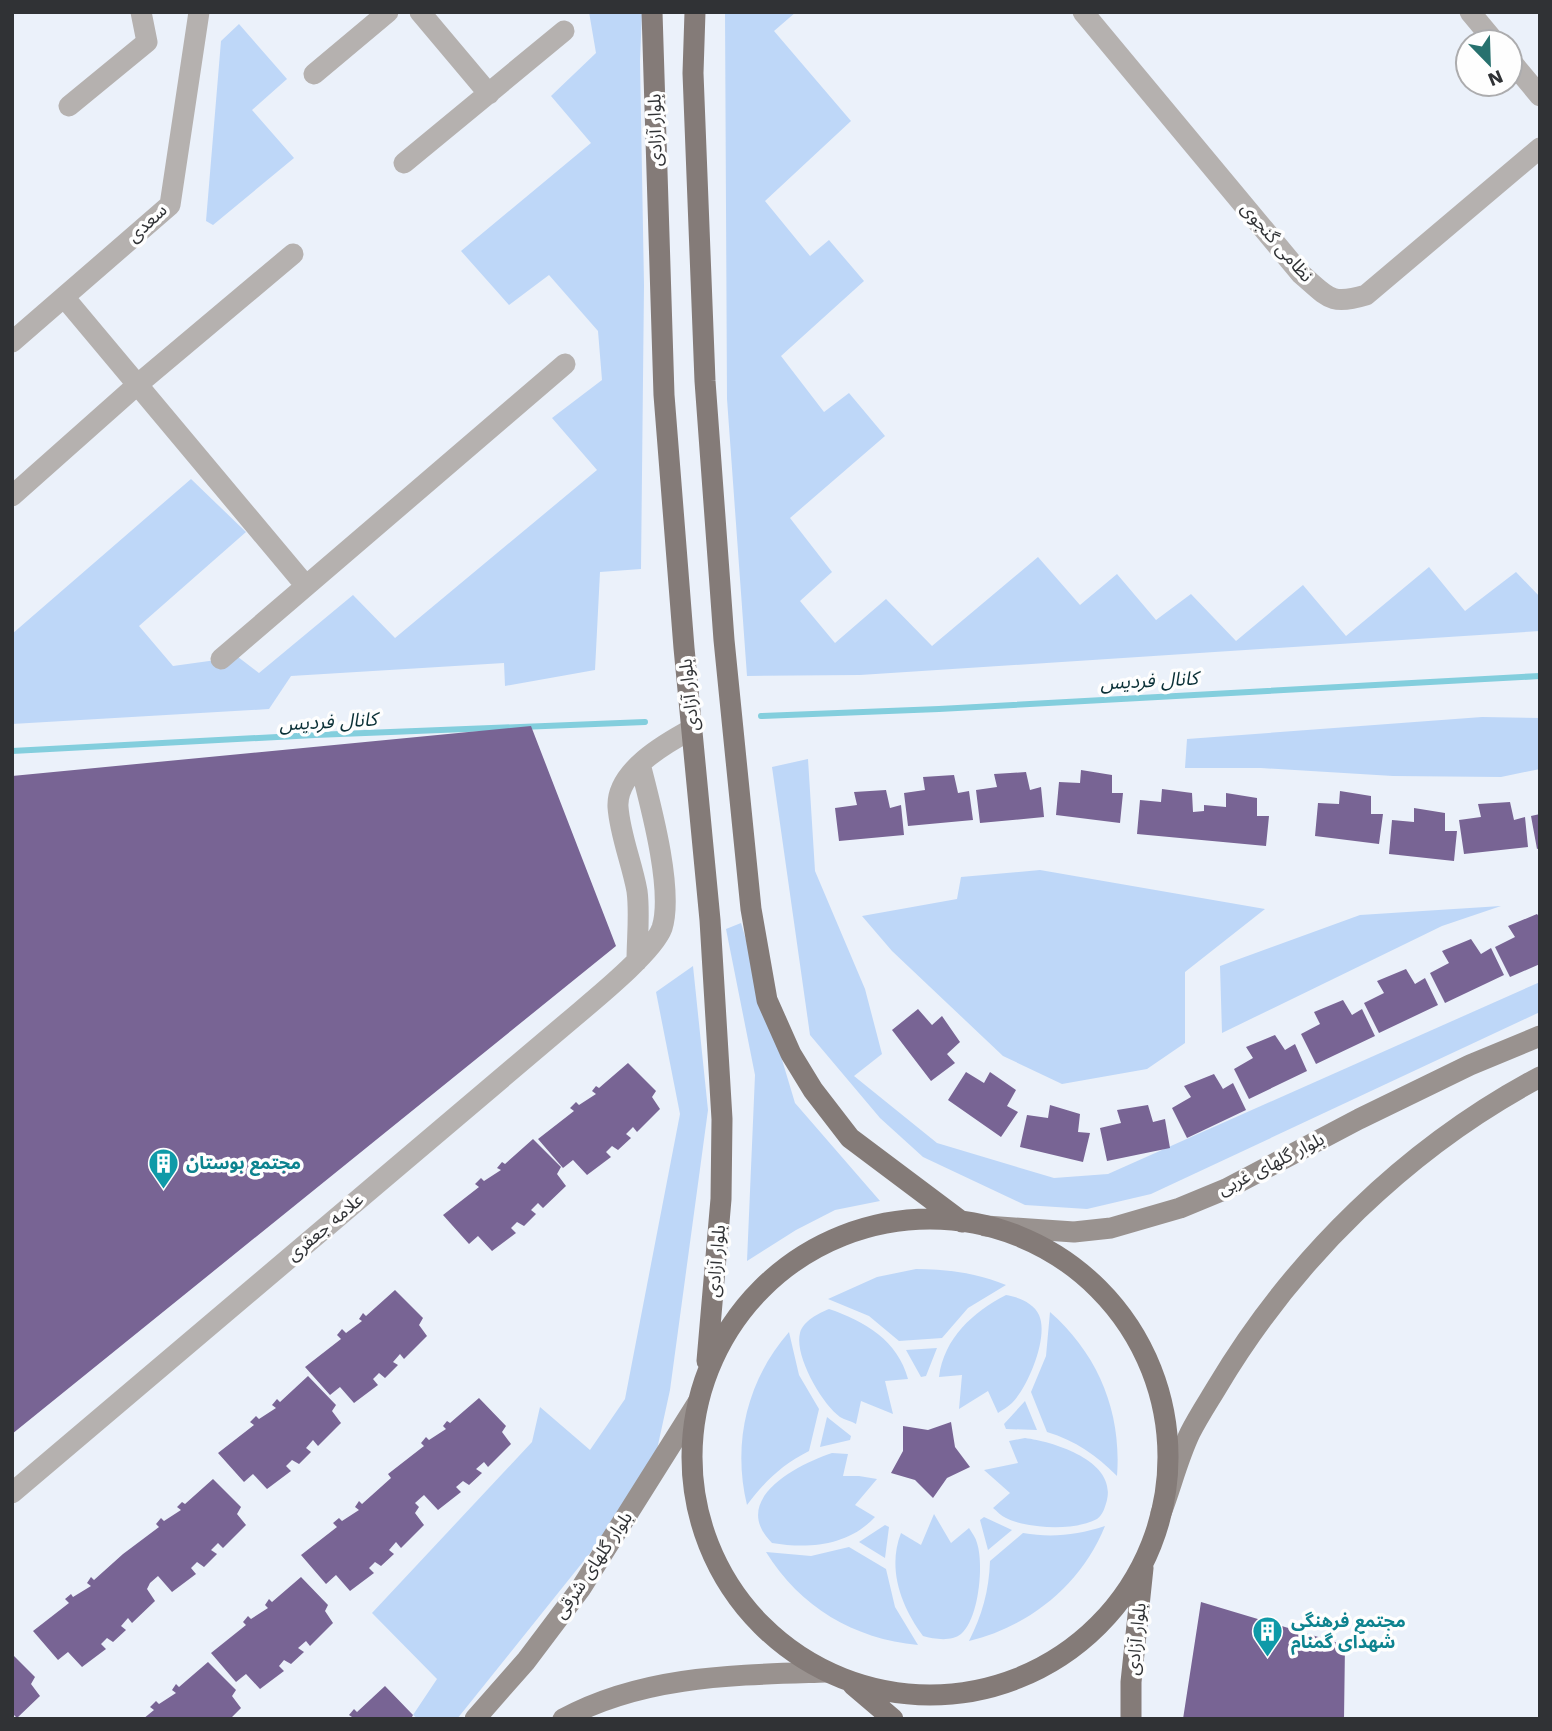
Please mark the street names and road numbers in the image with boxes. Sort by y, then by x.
street label: بلوار آزادی [643,93,667,167]
street label: نظامی گنجوی [1236,197,1318,287]
street label: سعدی [122,199,172,247]
street label: بلوار آزادی [674,658,704,732]
street label: بلوار گلهای غربی [1214,1128,1328,1200]
street label: علامه جعفری [282,1188,368,1266]
street label: بلوار آزادی [702,1224,730,1298]
street label: بلوار گلهای شرقی [549,1507,637,1623]
street label: بلوار آزادی [1121,1602,1151,1676]

